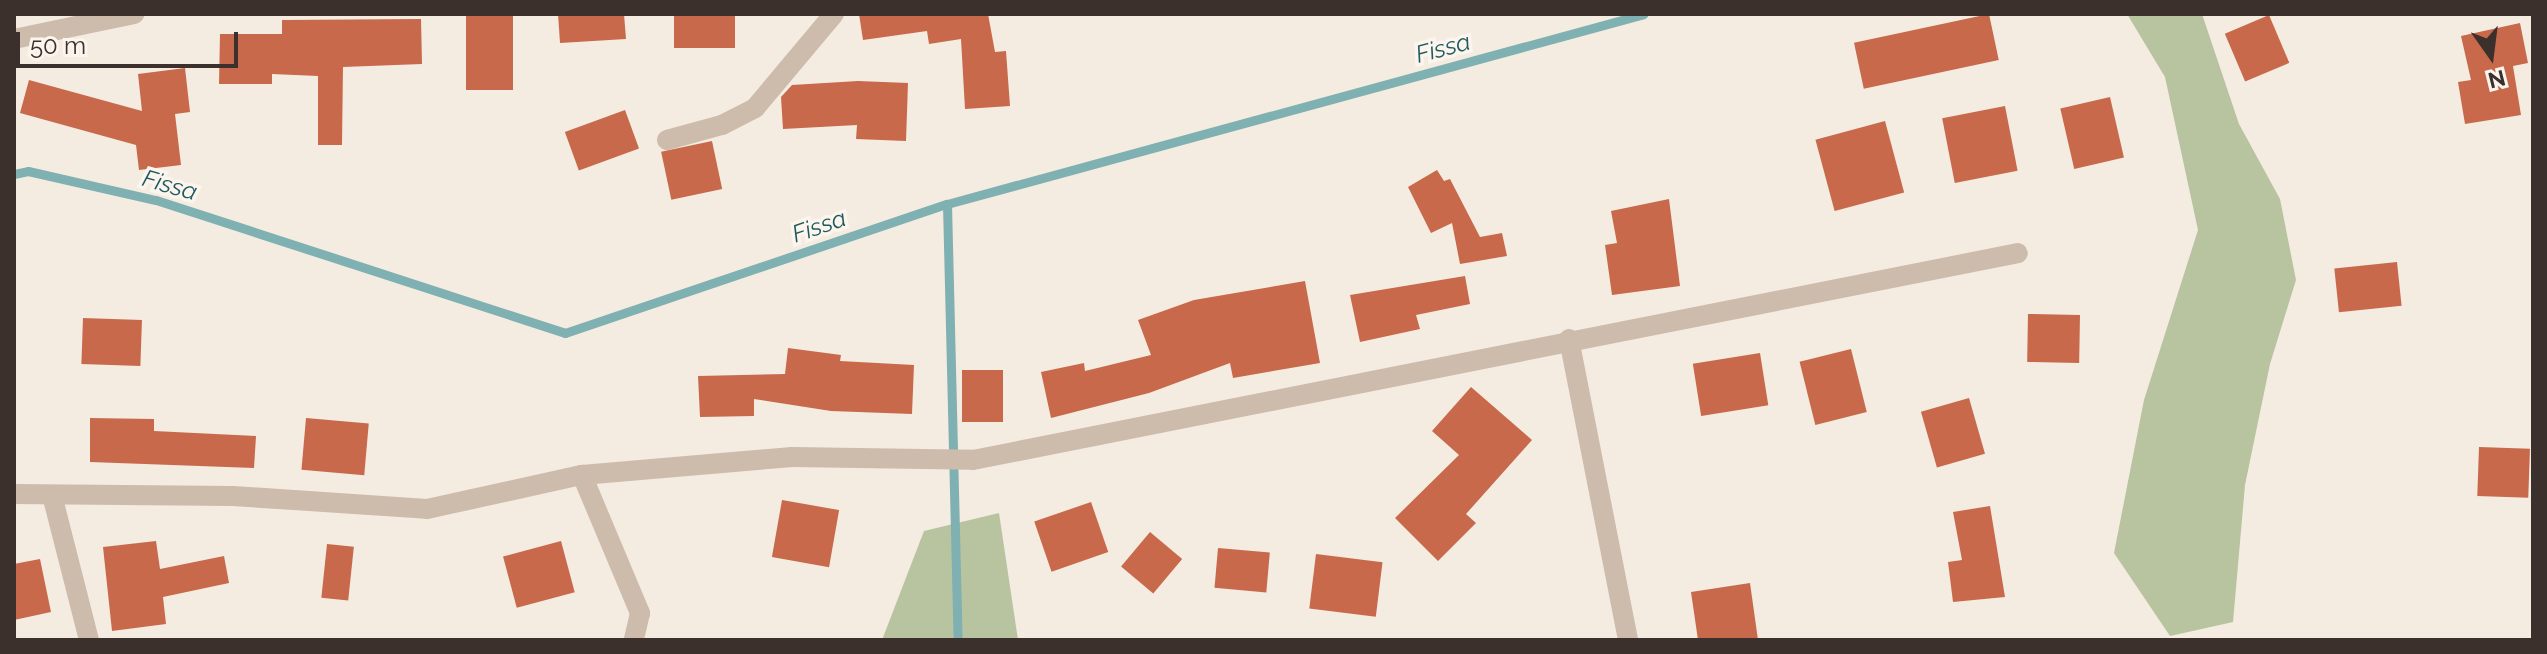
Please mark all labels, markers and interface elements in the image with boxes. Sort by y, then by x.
scale bar [20,16,242,66]
north arrow [2451,16,2531,96]
water label: Fissa [1412,27,1474,69]
text: 50 m [30,31,86,60]
text: N [2486,65,2508,94]
water label: Fissa [139,164,201,206]
water label: Fissa [788,203,850,249]

